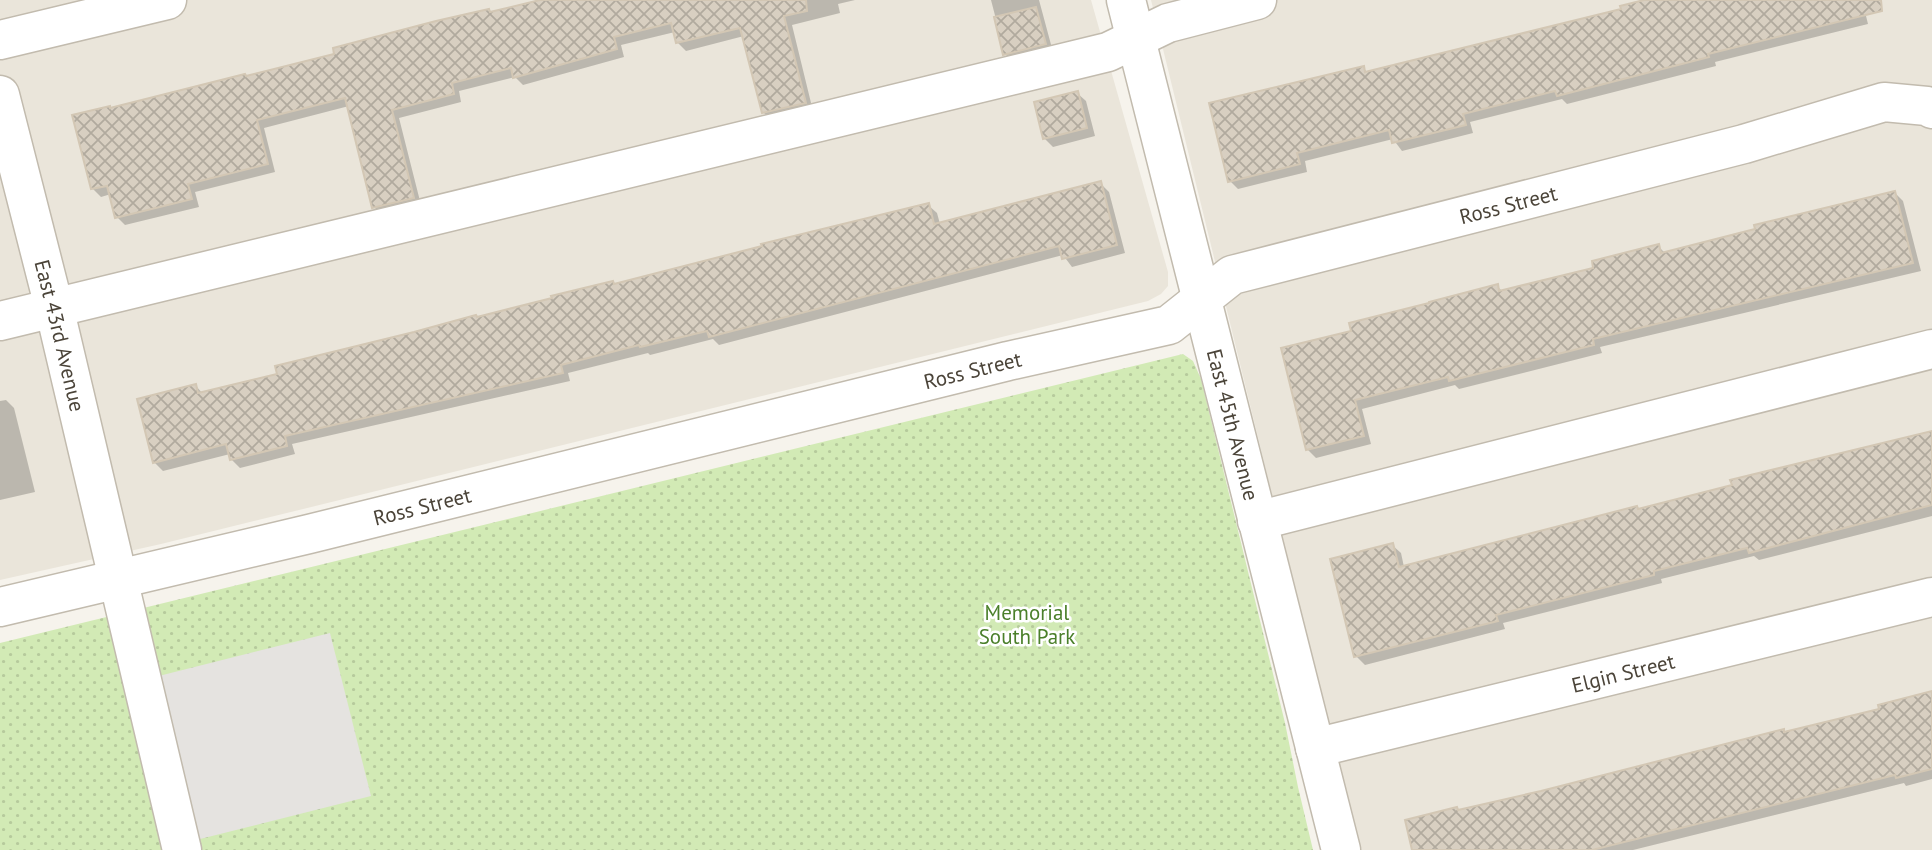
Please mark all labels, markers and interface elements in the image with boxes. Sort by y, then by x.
street label: Ross Street [1456,179,1560,230]
street label: East 43rd Avenue [29,257,92,414]
street label: Ross Street [921,345,1024,395]
street label: East 45th Avenue [1201,346,1266,503]
street label: Ross Street [370,481,474,531]
park label: Memorial South Park [979,599,1075,650]
street label: Elgin Street [1569,647,1677,698]

